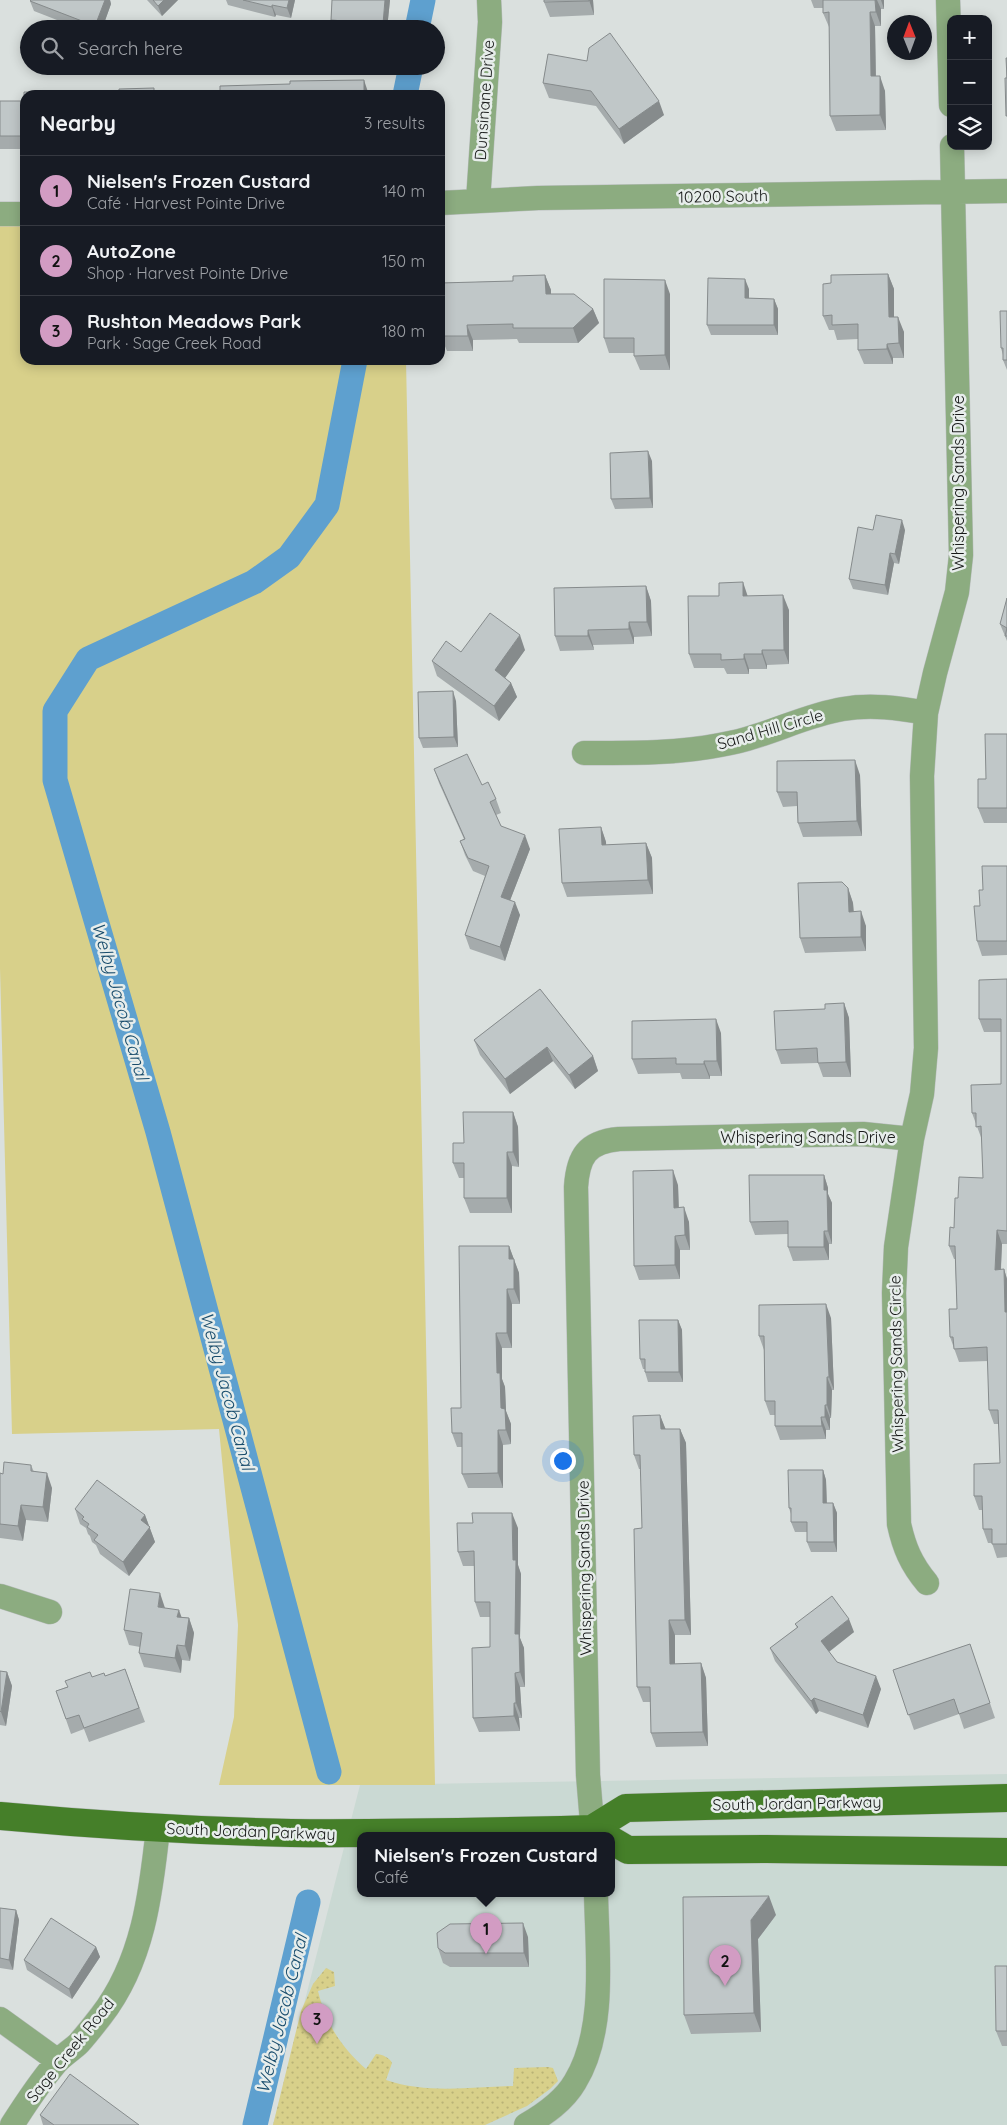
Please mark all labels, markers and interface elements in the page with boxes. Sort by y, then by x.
north arrow [887,15,932,60]
map controls [947,15,992,150]
button: + [947,15,992,60]
search box [20,20,445,75]
icon: search [38,34,66,62]
text: Search here [78,36,183,60]
street label: Dunsinane Drive [470,39,498,161]
button: − [947,60,992,105]
button: layers [947,105,992,150]
text: Nearby [40,110,116,136]
text: 3 results [364,113,425,133]
text: Nielsen's Frozen Custard [87,169,311,193]
text: 1 [53,181,59,201]
text: 140 m [382,181,425,201]
street label: 10200 South [678,185,768,207]
text: Café · Harvest Pointe Drive [87,193,285,213]
text: AutoZone [87,239,176,263]
text: 2 [51,251,61,271]
text: 150 m [382,251,425,271]
text: Shop · Harvest Pointe Drive [87,263,288,283]
text: Rushton Meadows Park [87,309,301,333]
text: 3 [52,321,60,341]
text: 180 m [382,321,425,341]
text: Park · Sage Creek Road [87,333,261,353]
street label: Whispering Sands Drive [948,395,968,571]
street label: Sand Hill Circle [715,704,825,754]
water label: Welby Jacob Canal [87,919,154,1084]
street label: Whispering Sands Drive [720,1127,896,1147]
street label: Whispering Sands Circle [884,1275,908,1453]
water label: Welby Jacob Canal [195,1309,260,1474]
your location [550,1448,576,1474]
street label: Whispering Sands Drive [572,1480,596,1656]
street label: South Jordan Parkway [712,1792,882,1814]
street label: South Jordan Parkway [166,1818,336,1844]
popup [357,1832,615,1897]
text: Nielsen's Frozen Custard [374,1843,598,1867]
text: Café [374,1867,409,1887]
pin: 1 [470,1913,502,1954]
water label: Welby Jacob Canal [251,1930,313,2096]
pin: 2 [709,1945,741,1986]
street label: Sage Creek Road [22,1994,118,2106]
pin: 3 [301,2003,333,2044]

